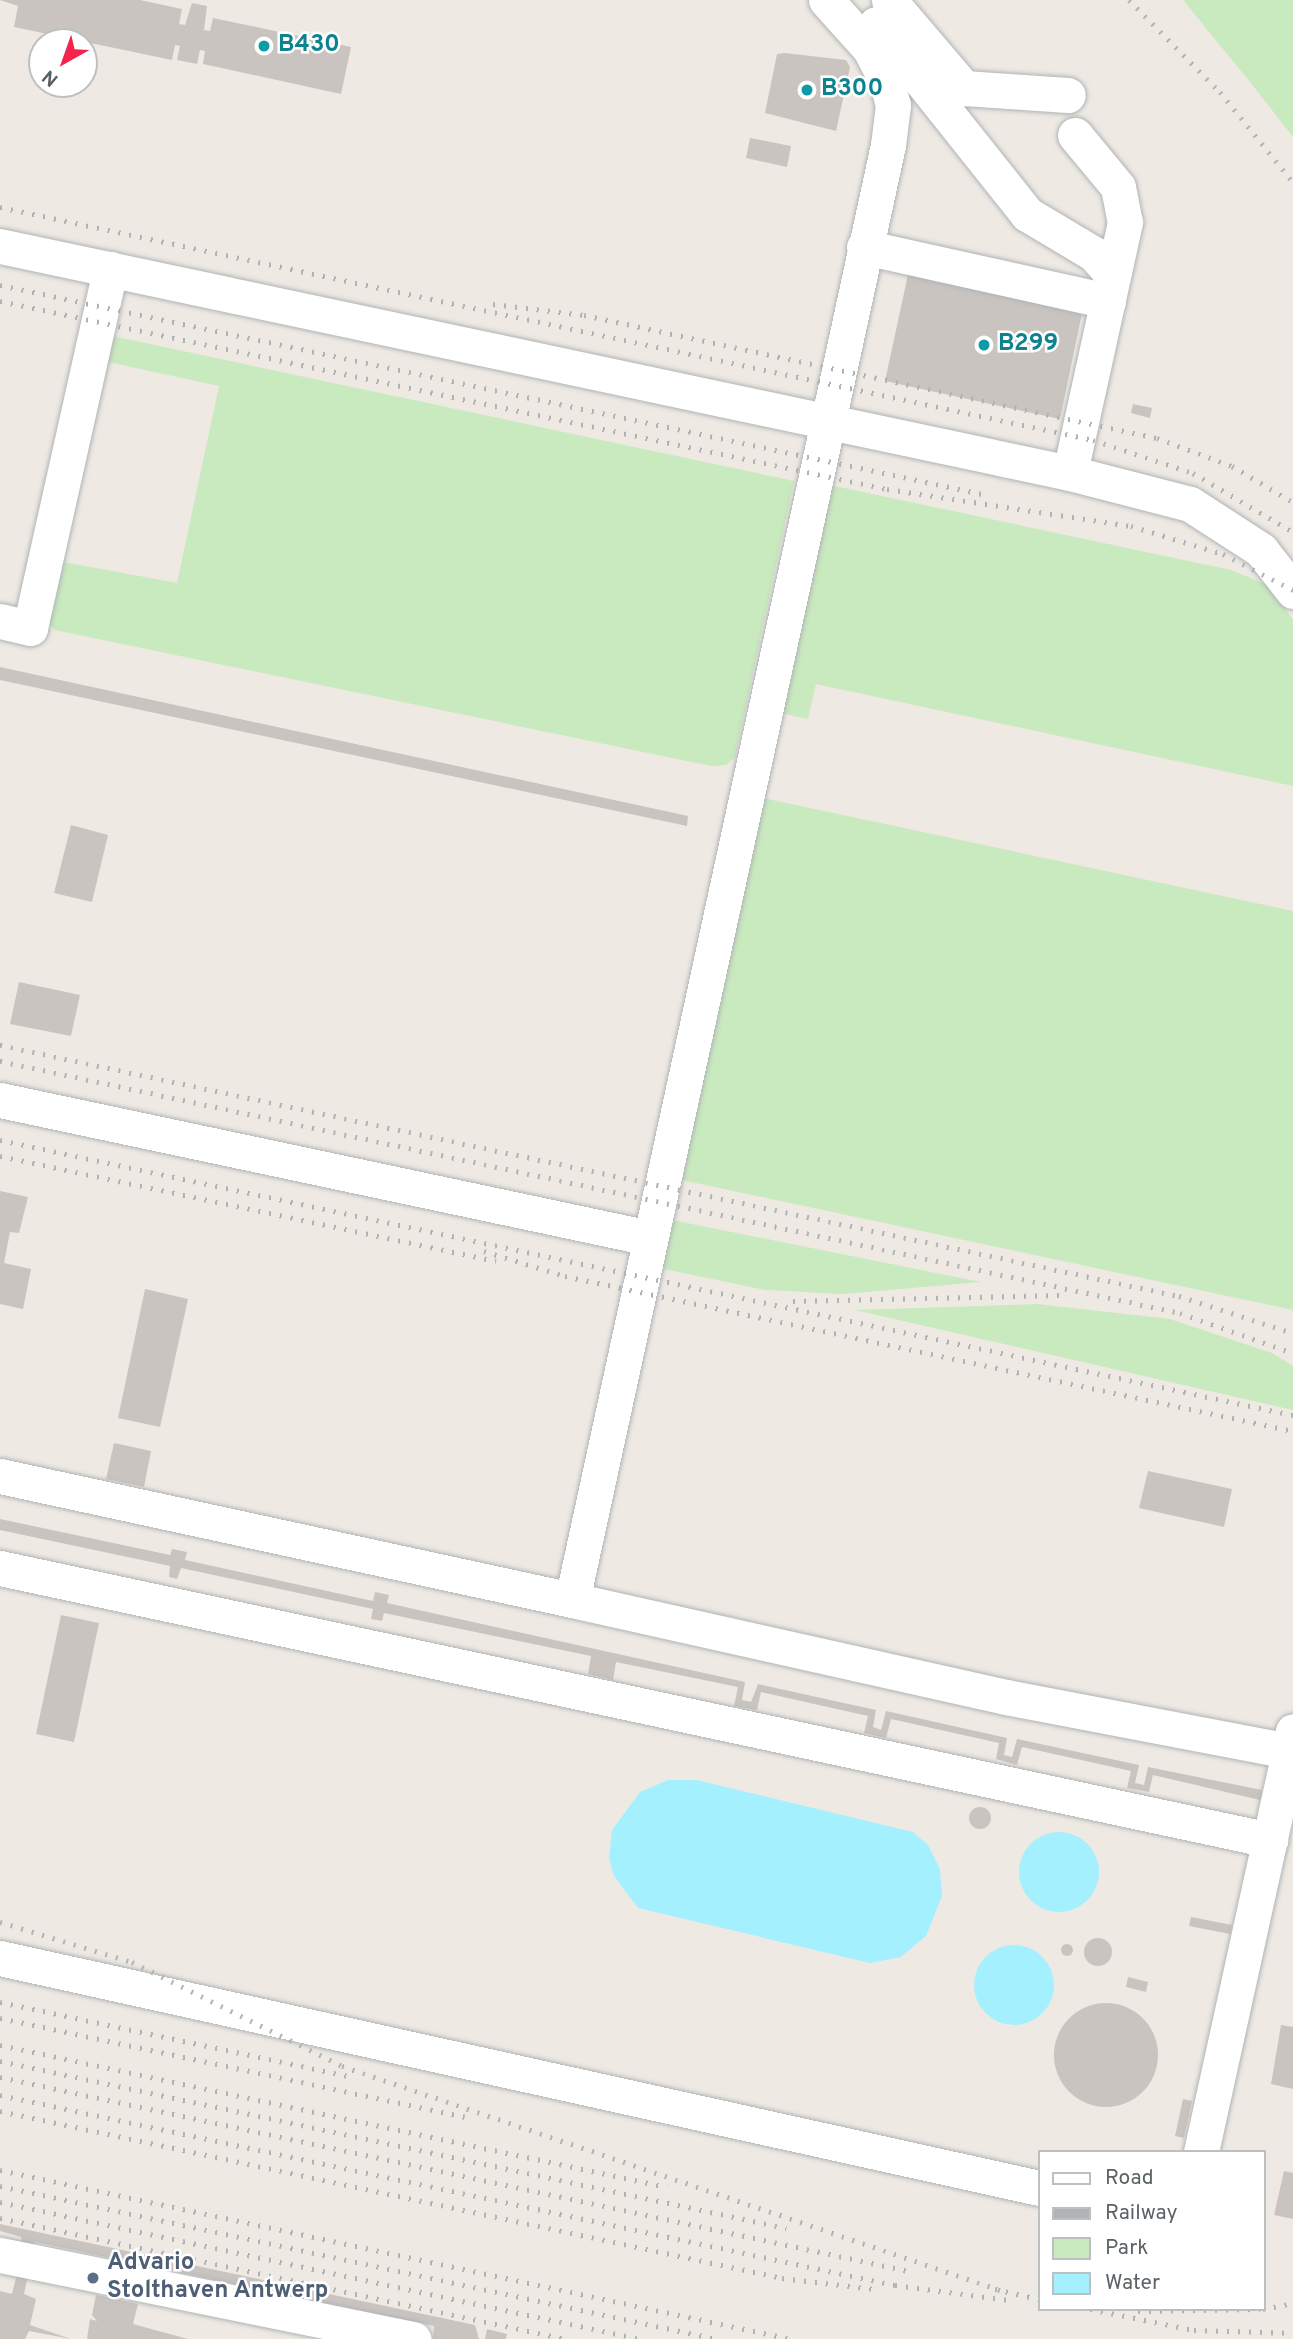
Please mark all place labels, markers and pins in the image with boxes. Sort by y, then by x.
place label: B430 [278,32,340,60]
marker: B430 [256,38,272,54]
place label: B300 [821,76,883,104]
marker: B300 [799,82,815,98]
place label: B299 [998,331,1058,359]
marker: B299 [976,337,992,353]
place label: Advario Stolthaven Antwerp [107,2250,329,2306]
marker: Advario Stolthaven Antwerp [85,2270,101,2286]

